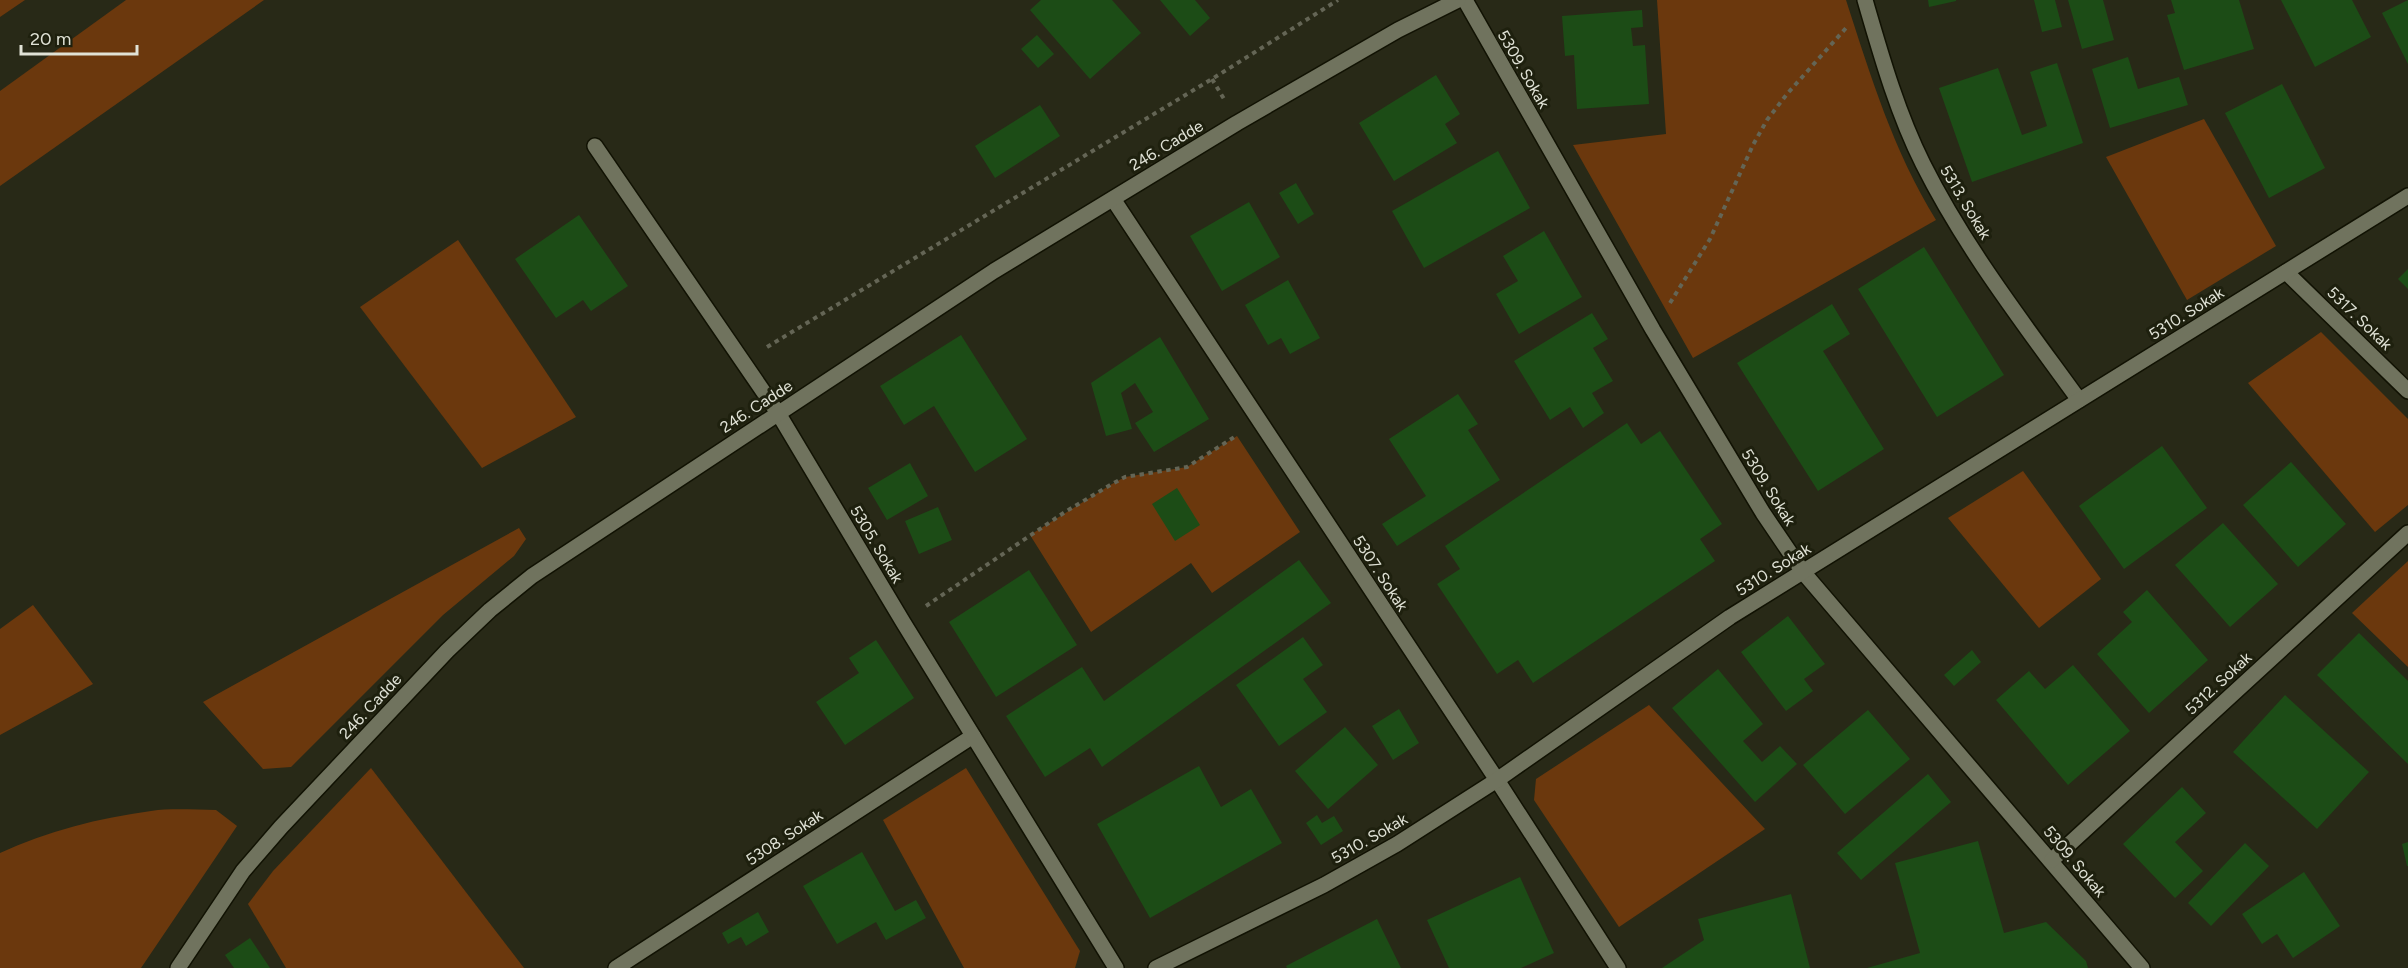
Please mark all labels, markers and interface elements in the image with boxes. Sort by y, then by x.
scale bar [21,18,136,56]
street label: 5309. Sokak [1494,27,1554,112]
text: 20 m [30,28,71,50]
street label: 246. Cadde [1126,116,1207,175]
street label: 5313. Sokak [1936,162,1995,243]
street label: 5310. Sokak [2145,283,2227,344]
street label: 5317. Sokak [2323,283,2396,354]
street label: 246. Cadde [717,376,796,437]
street label: 5309. Sokak [1737,445,1800,529]
street label: 5305. Sokak [846,502,907,587]
street label: 5307. Sokak [1349,532,1412,615]
street label: 5310. Sokak [1732,539,1814,600]
street label: 5312. Sokak [2181,648,2255,719]
street label: 246. Cadde [335,670,406,743]
street label: 5308. Sokak [742,805,826,869]
street label: 5310. Sokak [1328,809,1411,868]
street label: 5309. Sokak [2039,822,2110,901]

